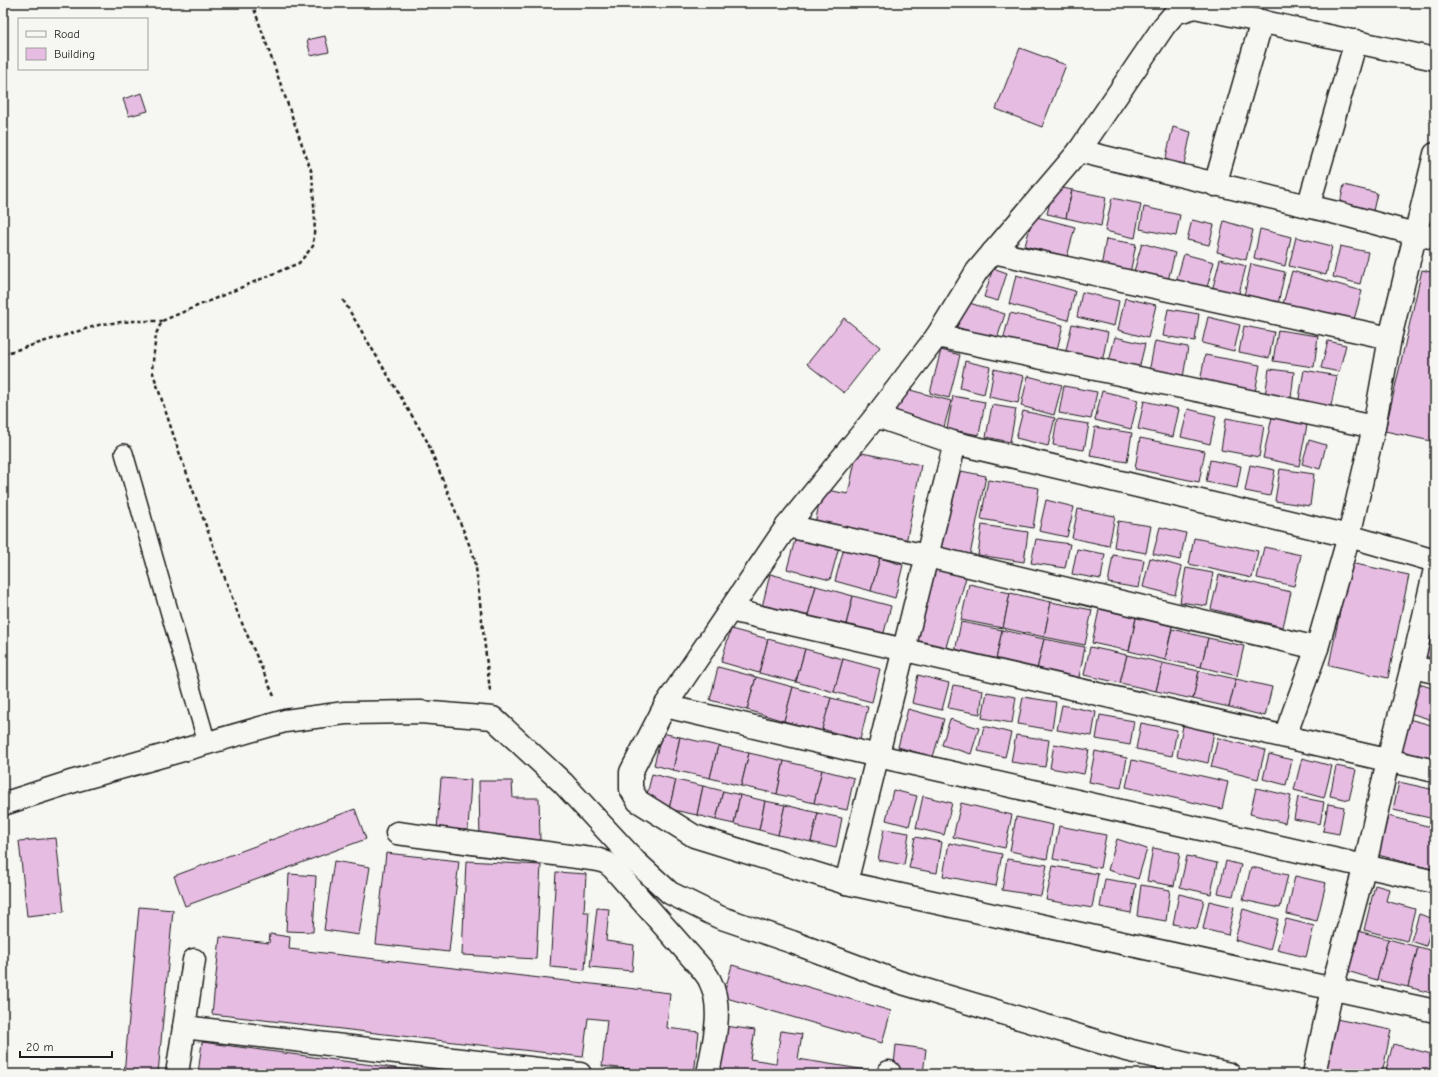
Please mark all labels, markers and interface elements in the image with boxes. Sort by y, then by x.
legend [18,18,148,70]
text: Road [54,27,80,41]
text: Building [54,47,95,61]
scale bar [20,1033,112,1059]
text: 20 m [26,1040,54,1054]

